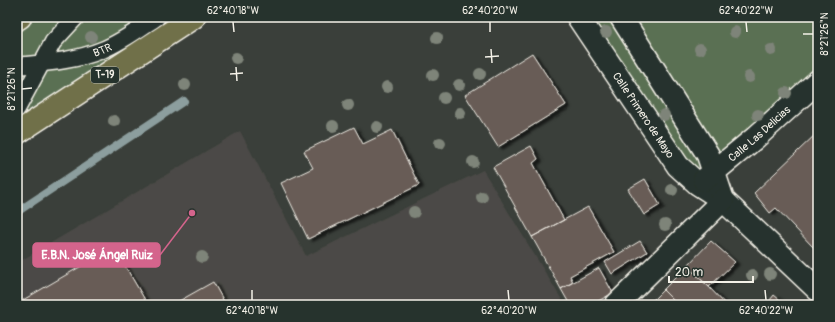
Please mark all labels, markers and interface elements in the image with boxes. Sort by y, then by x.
text: 62°40'18"W [207,5,259,17]
text: 62°40'20"W [462,5,518,17]
text: 62°40'22"W [719,5,774,17]
text: 8°21'26"N [819,12,831,56]
street label: BTR [91,40,113,59]
text: 8°21'26"N [6,67,18,111]
road number: T-19 [91,67,119,83]
street label: Calle Primero de Mayo [610,70,677,160]
street label: Calle Las Delicias [725,103,793,164]
callout: E.B.N. José Ángel Ruiz [33,243,160,267]
text: E.B.N. José Ángel Ruiz [41,247,153,263]
scale bar [669,258,753,284]
text: 20 m [675,265,704,280]
text: 62°40'18"W [226,305,278,317]
text: 62°40'20"W [481,305,537,317]
text: 62°40'22"W [739,305,794,317]

